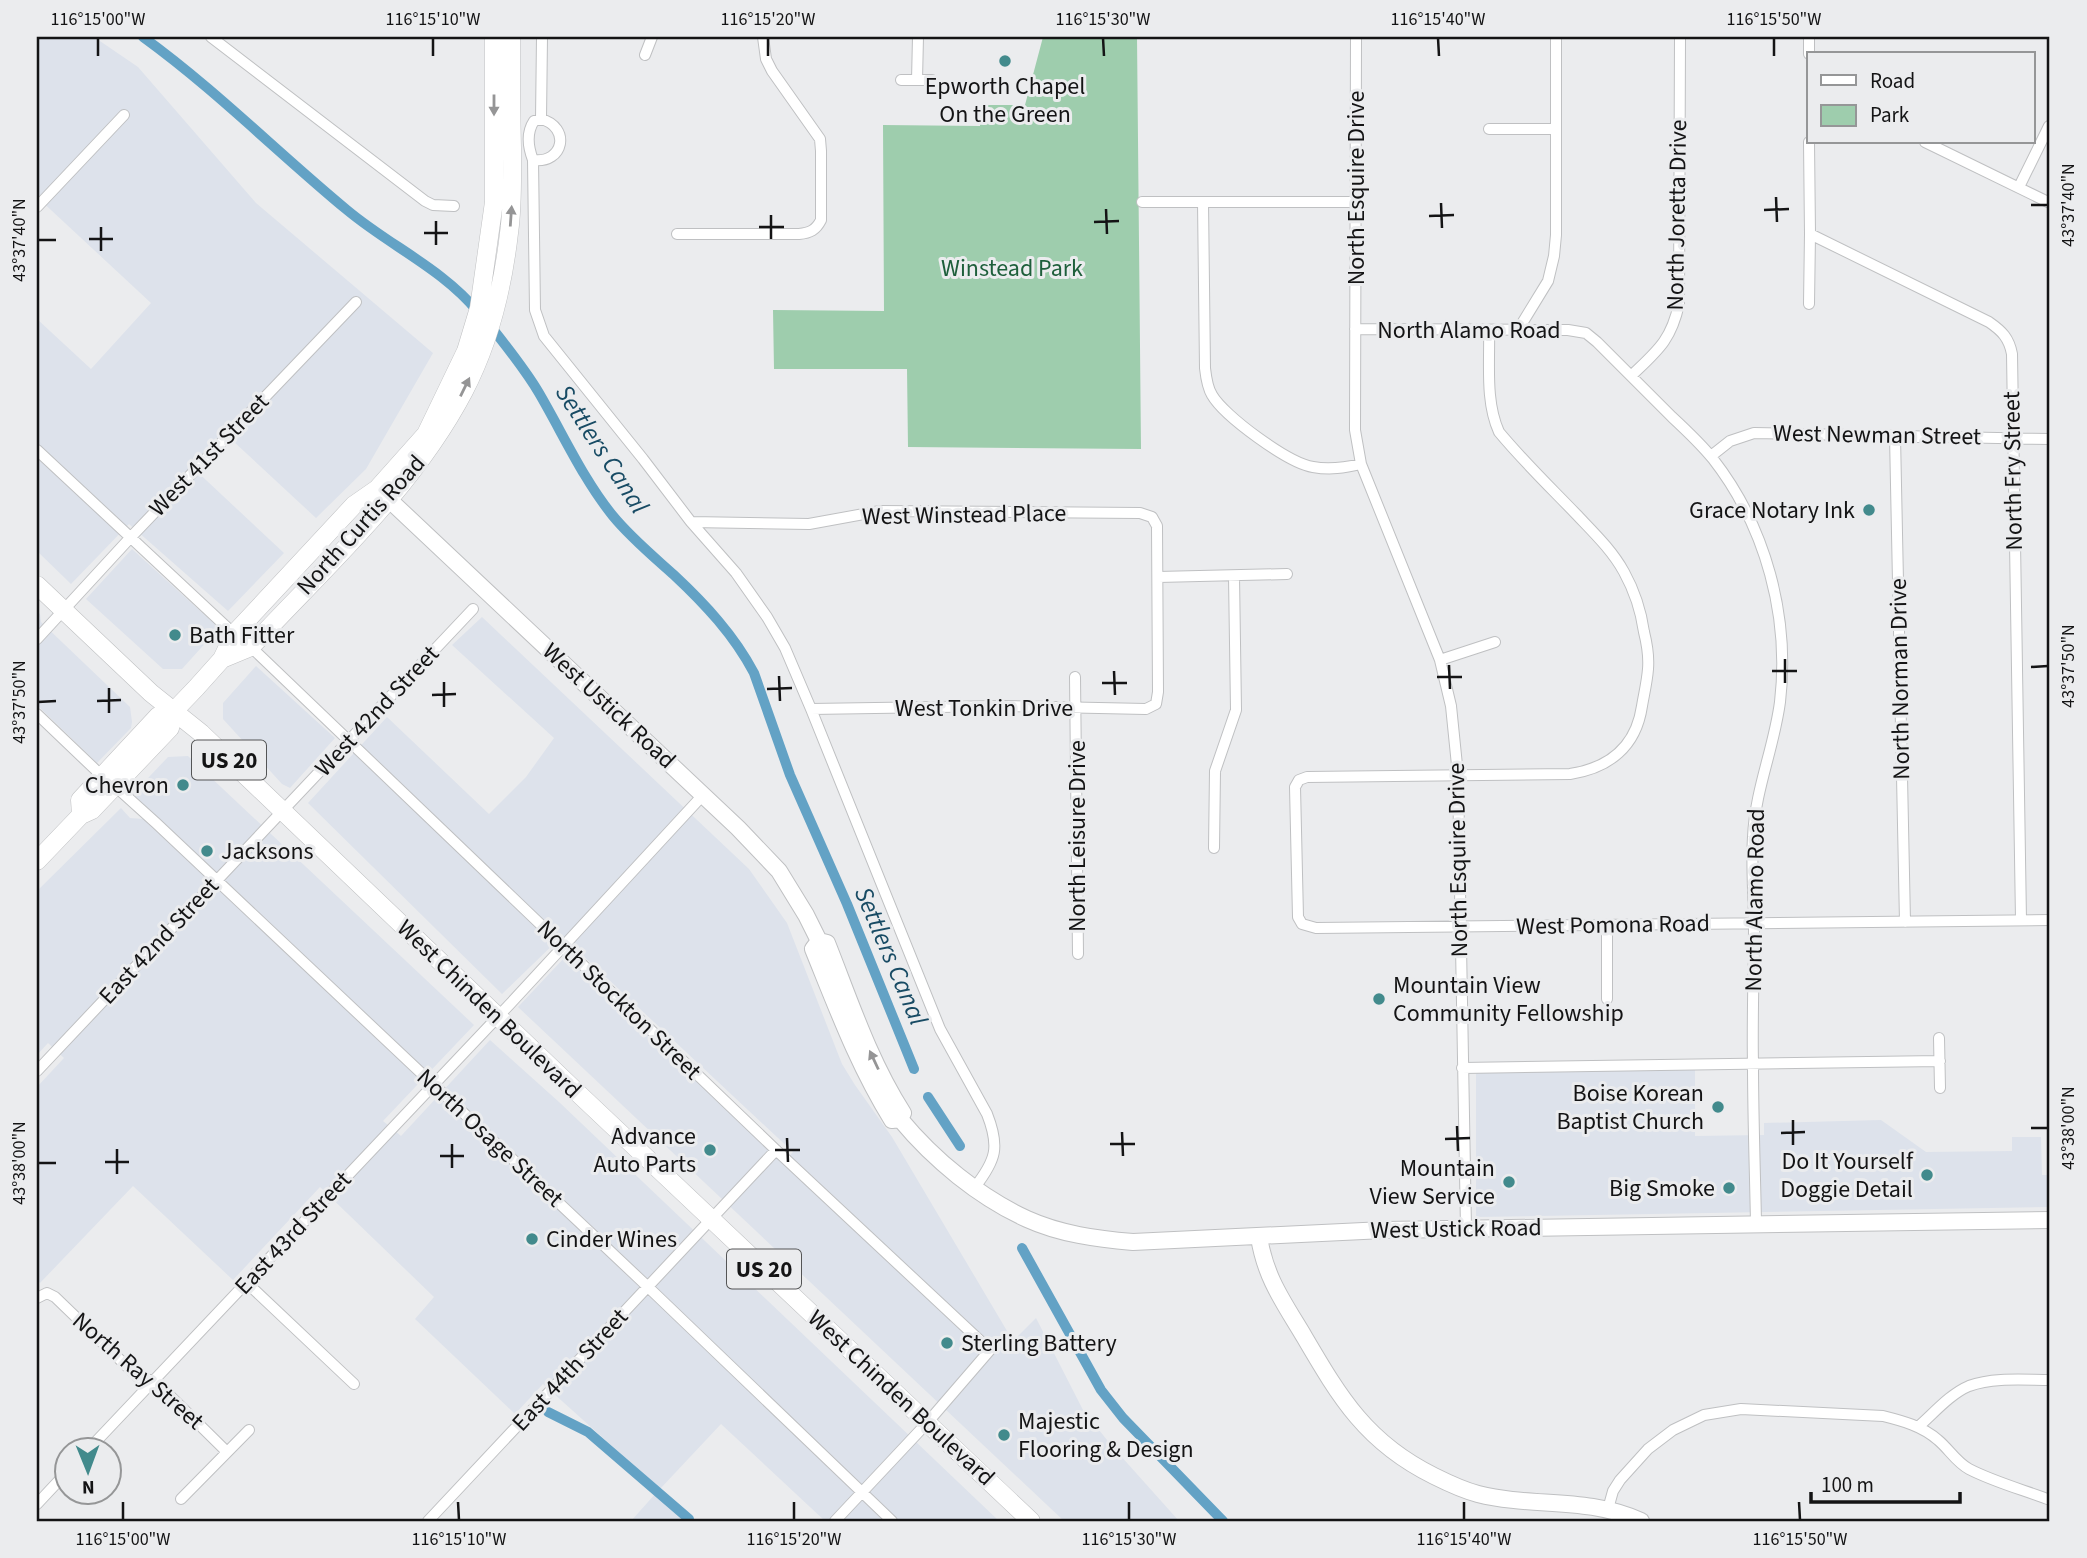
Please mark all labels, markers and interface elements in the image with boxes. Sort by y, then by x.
text: 116°15'00"W [51,7,145,32]
text: 116°15'10"W [386,7,480,32]
text: 116°15'20"W [721,7,815,32]
text: 116°15'30"W [1056,7,1150,32]
text: 116°15'40"W [1391,7,1485,32]
text: 116°15'50"W [1727,7,1821,32]
legend [1807,52,2035,144]
marker: Epworth Chapel On the Green [997,53,1013,69]
text: Road [1870,66,1915,96]
place label: Epworth Chapel On the Green [925,69,1085,132]
street label: North Esquire Drive [1339,91,1374,285]
one-way arrow [488,94,500,116]
text: Park [1870,100,1910,130]
street label: North Joretta Drive [1658,119,1696,311]
text: 43°37'40"N [2056,163,2081,247]
text: 43°37'40"N [7,198,32,282]
one-way arrow [506,205,517,227]
park label: Winstead Park [941,251,1083,286]
street label: North Alamo Road [1377,313,1561,348]
one-way arrow [458,377,470,397]
water label: Settlers Canal [546,377,658,521]
street label: West 41st Street [141,385,277,525]
street label: North Fry Street [1994,391,2032,551]
street label: West Newman Street [1773,416,1981,454]
street label: North Curtis Road [288,447,434,603]
place label: Grace Notary Ink [1689,493,1855,528]
street label: West Winstead Place [861,496,1067,534]
marker: Grace Notary Ink [1861,502,1877,518]
street label: North Norman Drive [1881,578,1919,780]
place label: Bath Fitter [189,618,295,653]
text: 43°37'50"N [2056,624,2081,708]
marker: Bath Fitter [167,627,183,643]
street label: West Ustick Road [534,635,684,777]
street label: West 42nd Street [307,637,447,785]
text: 43°37'50"N [7,660,32,744]
street label: West Tonkin Drive [895,691,1073,726]
road number: US 20 [192,740,266,780]
street label: North Leisure Drive [1060,740,1095,932]
street label: North Esquire Drive [1439,762,1477,958]
place label: Chevron [85,768,169,803]
marker: Chevron [175,777,191,793]
street label: North Alamo Road [1736,808,1774,992]
place label: Jacksons [221,834,314,869]
marker: Jacksons [199,843,215,859]
street label: East 42nd Street [91,870,227,1012]
water label: Settlers Canal [845,881,937,1032]
street label: West Pomona Road [1516,906,1710,944]
street label: West Chinden Boulevard [389,911,589,1107]
street label: North Stockton Street [529,912,709,1088]
place label: Mountain View Community Fellowship [1393,968,1624,1031]
marker: Mountain View Community Fellowship [1371,991,1387,1007]
one-way arrow [868,1050,879,1070]
street label: North Osage Street [409,1061,571,1215]
place label: Boise Korean Baptist Church [1556,1076,1704,1139]
text: 43°38'00"N [2056,1086,2081,1170]
marker: Boise Korean Baptist Church [1710,1099,1726,1115]
place label: Advance Auto Parts [594,1119,696,1182]
text: 43°38'00"N [7,1121,32,1205]
marker: Advance Auto Parts [702,1142,718,1158]
place label: Do It Yourself Doggie Detail [1780,1144,1914,1207]
place label: Mountain View Service [1370,1151,1495,1214]
street label: East 43rd Street [227,1163,359,1303]
marker: Do It Yourself Doggie Detail [1919,1167,1935,1183]
place label: Big Smoke [1609,1171,1715,1206]
marker: Mountain View Service [1501,1174,1517,1190]
marker: Big Smoke [1721,1180,1737,1196]
street label: West Ustick Road [1370,1210,1542,1248]
place label: Cinder Wines [546,1222,677,1257]
marker: Cinder Wines [524,1231,540,1247]
road number: US 20 [727,1250,801,1288]
street label: East 44th Street [504,1301,636,1439]
street label: West Chinden Boulevard [800,1302,1002,1494]
street label: North Ray Street [64,1304,212,1438]
place label: Sterling Battery [961,1326,1117,1361]
marker: Sterling Battery [939,1335,955,1351]
place label: Majestic Flooring & Design [1018,1404,1194,1467]
marker: Majestic Flooring & Design [996,1427,1012,1443]
north arrow [52,1436,122,1506]
scale bar [1811,1460,1959,1504]
text: 100 m [1821,1470,1874,1500]
text: N [82,1473,95,1500]
text: 116°15'00"W [76,1527,170,1552]
text: 116°15'10"W [412,1527,506,1552]
text: 116°15'20"W [747,1527,841,1552]
text: 116°15'30"W [1082,1527,1176,1552]
text: 116°15'40"W [1417,1527,1511,1552]
text: 116°15'50"W [1753,1527,1847,1552]

